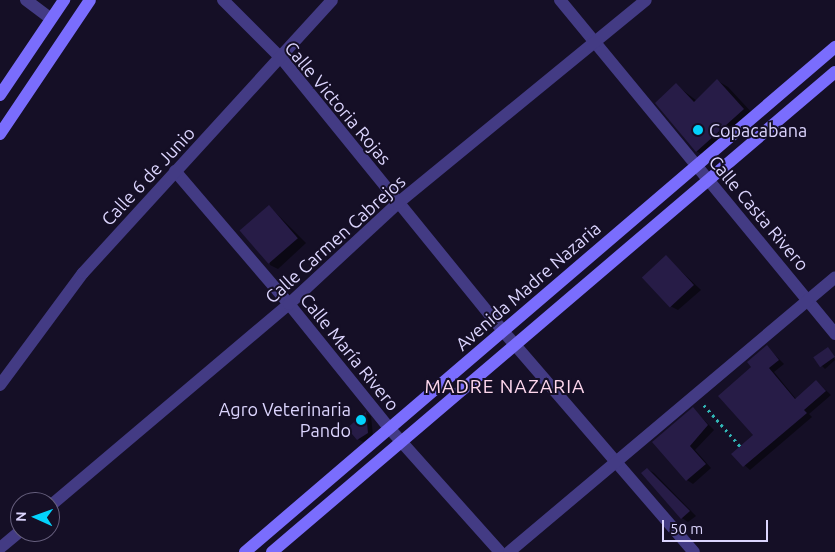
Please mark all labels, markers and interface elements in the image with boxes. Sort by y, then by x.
street label: Calle Victoria Rojas [280,37,396,169]
place label: Copacabana [709,119,807,141]
street label: Calle 6 de Junio [97,122,199,230]
marker: Copacabana [691,123,705,137]
street label: Calle Casta Rivero [704,151,814,275]
street label: Calle Carmen Cabrejos [260,170,410,308]
street label: Avenida Madre Nazaria [451,217,605,355]
street label: Calle María Rivero [296,289,404,415]
district label: MADRE NAZARIA [423,376,587,398]
place label: Agro Veterinaria Pando [219,399,351,442]
marker: Agro Veterinaria Pando [355,414,367,426]
north arrow [10,492,60,542]
scale bar [665,510,771,542]
text: N [13,511,29,522]
text: 50 m [670,520,703,537]

